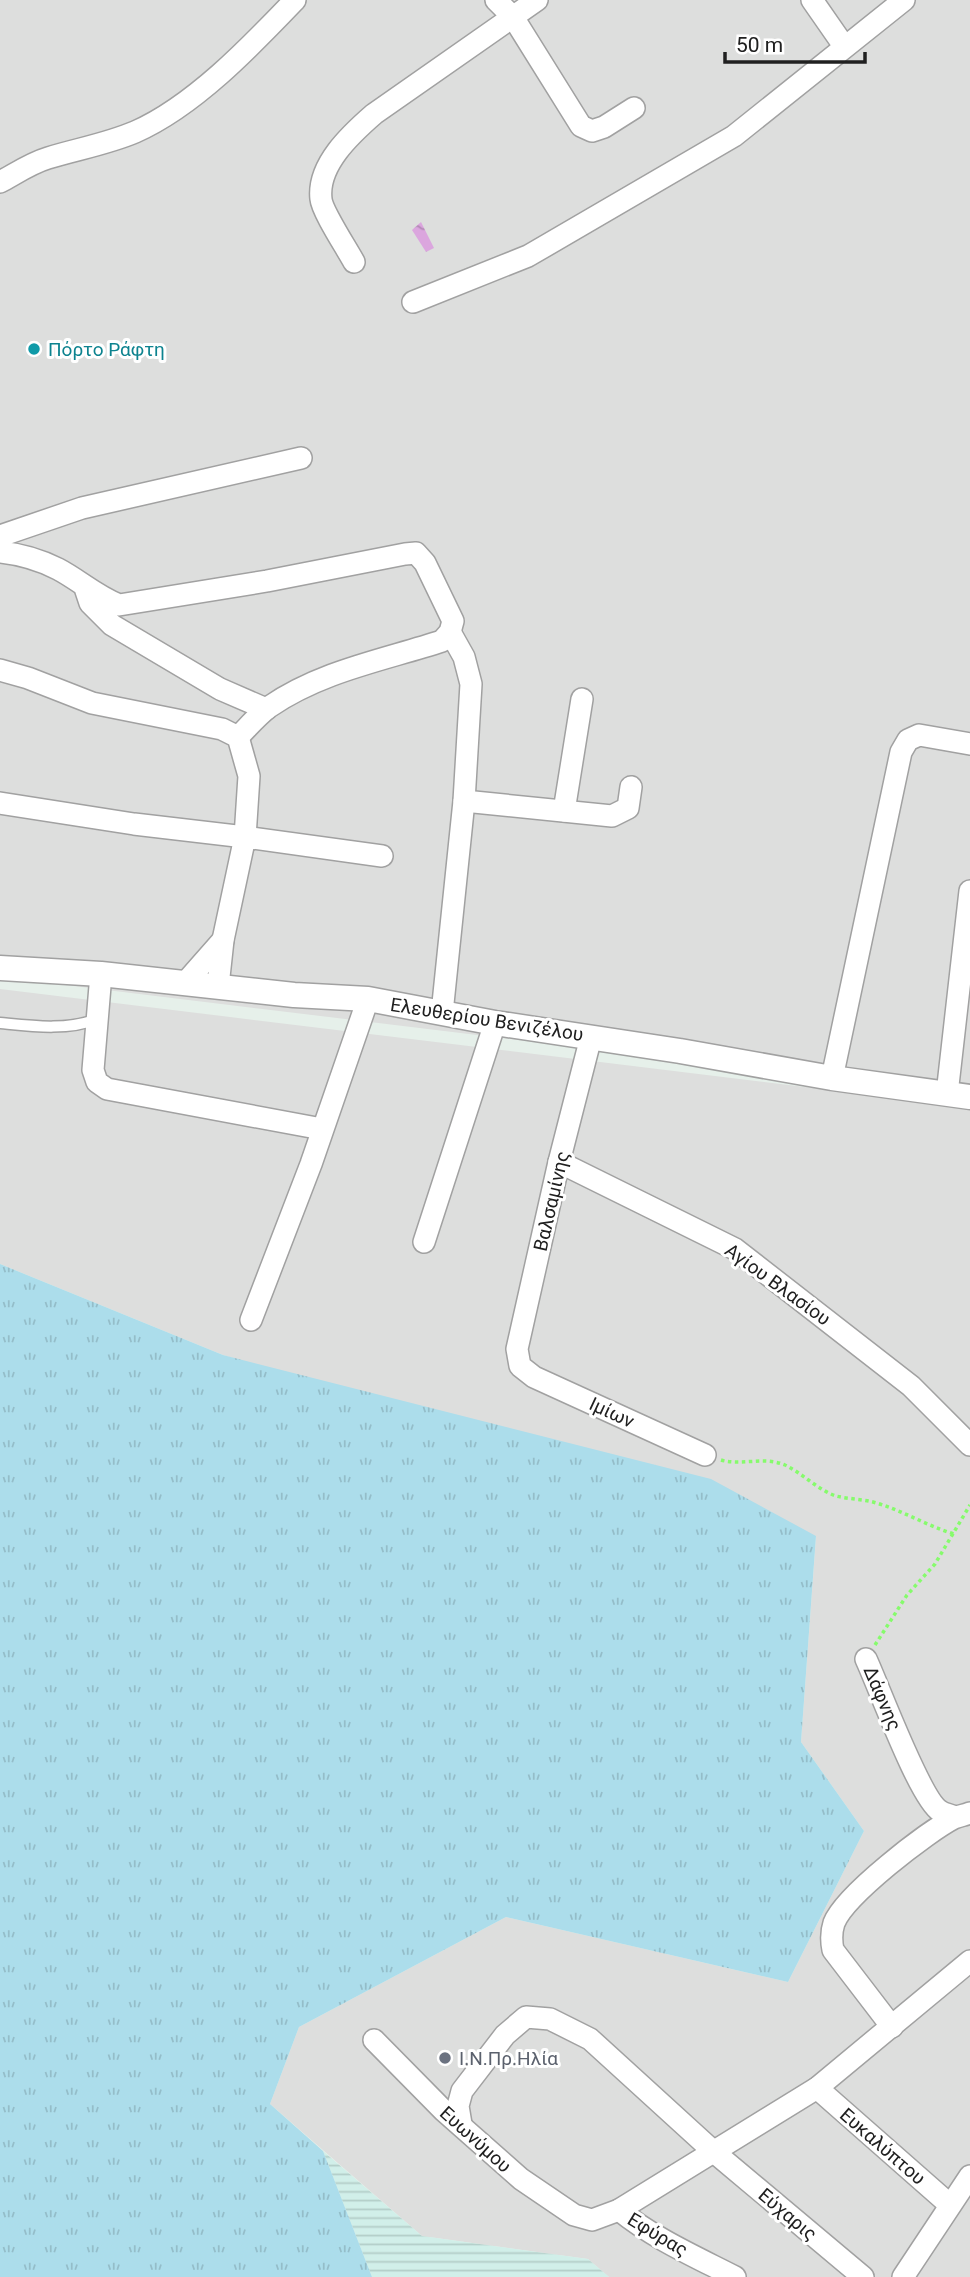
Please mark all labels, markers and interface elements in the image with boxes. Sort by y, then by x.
scale bar [725,21,865,65]
text: 50 m [736,33,783,57]
place label: Πόρτο Ράφτη [48,338,165,361]
marker: Πόρτο Ράφτη [26,341,42,357]
street label: Ελευθερίου Βενιζέλου [389,993,585,1046]
street label: Βαλσαμίνης [529,1149,574,1253]
street label: Αγίου Βλασίου [720,1238,835,1330]
street label: Ιμίων [586,1392,638,1433]
street label: Δάφνης [859,1663,906,1734]
place label: Ι.Ν.Πρ.Ηλία [459,2047,558,2070]
marker: Ι.Ν.Πρ.Ηλία [437,2050,453,2066]
street label: Ευωνύμου [435,2101,516,2177]
street label: Ευκαλύπτου [835,2103,930,2190]
street label: Εύχαρις [754,2183,822,2245]
street label: Εφύρας [623,2207,692,2261]

